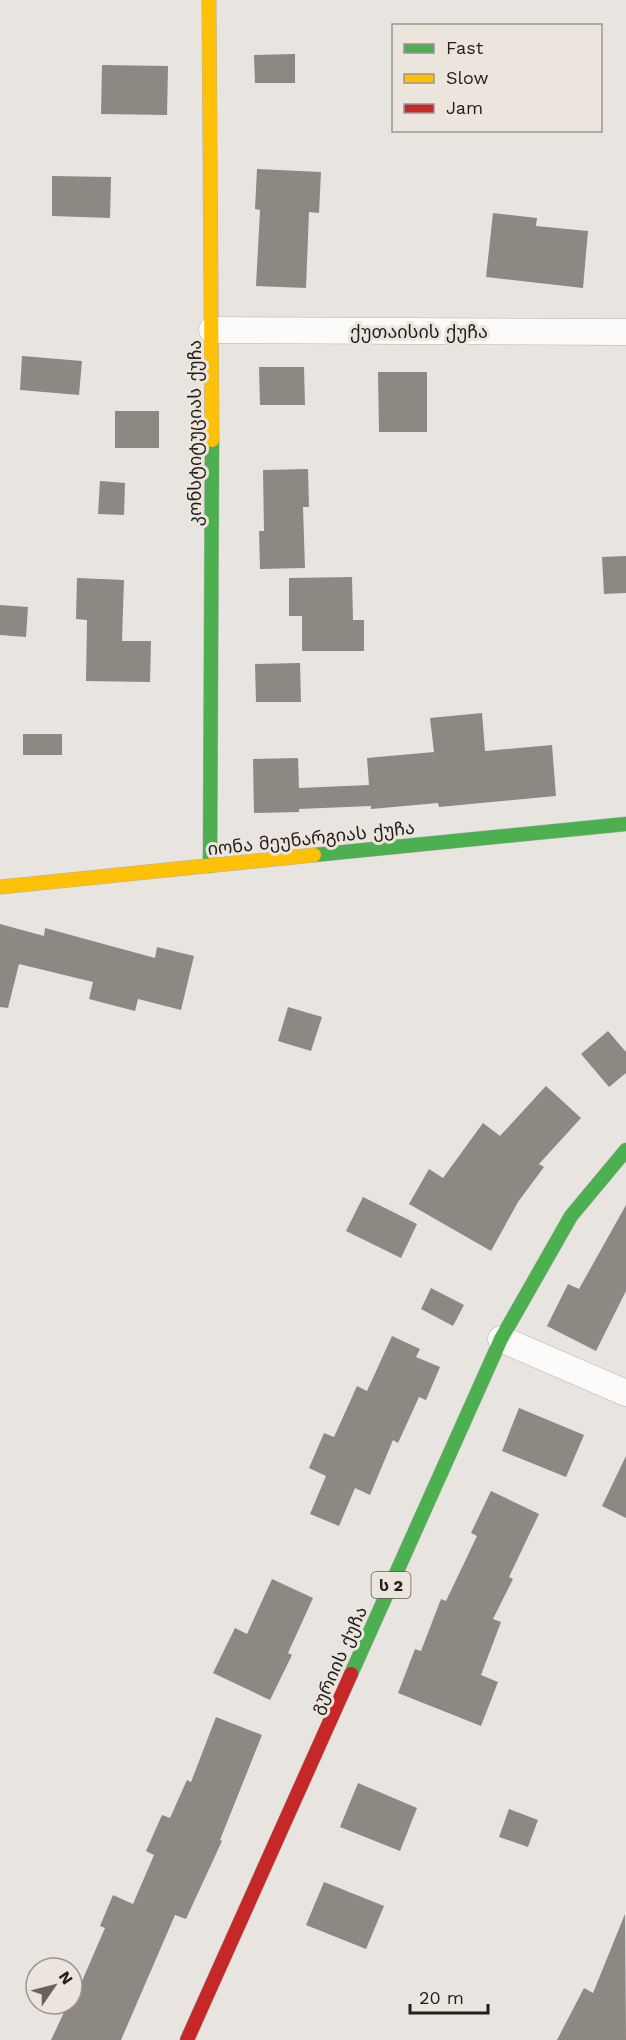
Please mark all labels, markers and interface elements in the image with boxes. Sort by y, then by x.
legend [392,24,602,132]
text: Fast [446,37,484,58]
text: Slow [446,67,489,88]
text: Jam [446,97,483,118]
street label: ქუთაისის ქუჩა [350,321,488,343]
street label: კონსტიტუციას ქუჩა [184,340,206,526]
street label: იონა მეუნარგიას ქუჩა [206,817,416,860]
road number: ს 2 [372,1572,410,1598]
street label: გურიის ქუჩა [305,1603,372,1718]
north arrow [24,1956,84,2016]
text: N [55,1967,77,1988]
scale bar [410,1977,488,2015]
text: 20 m [419,1987,464,2008]

